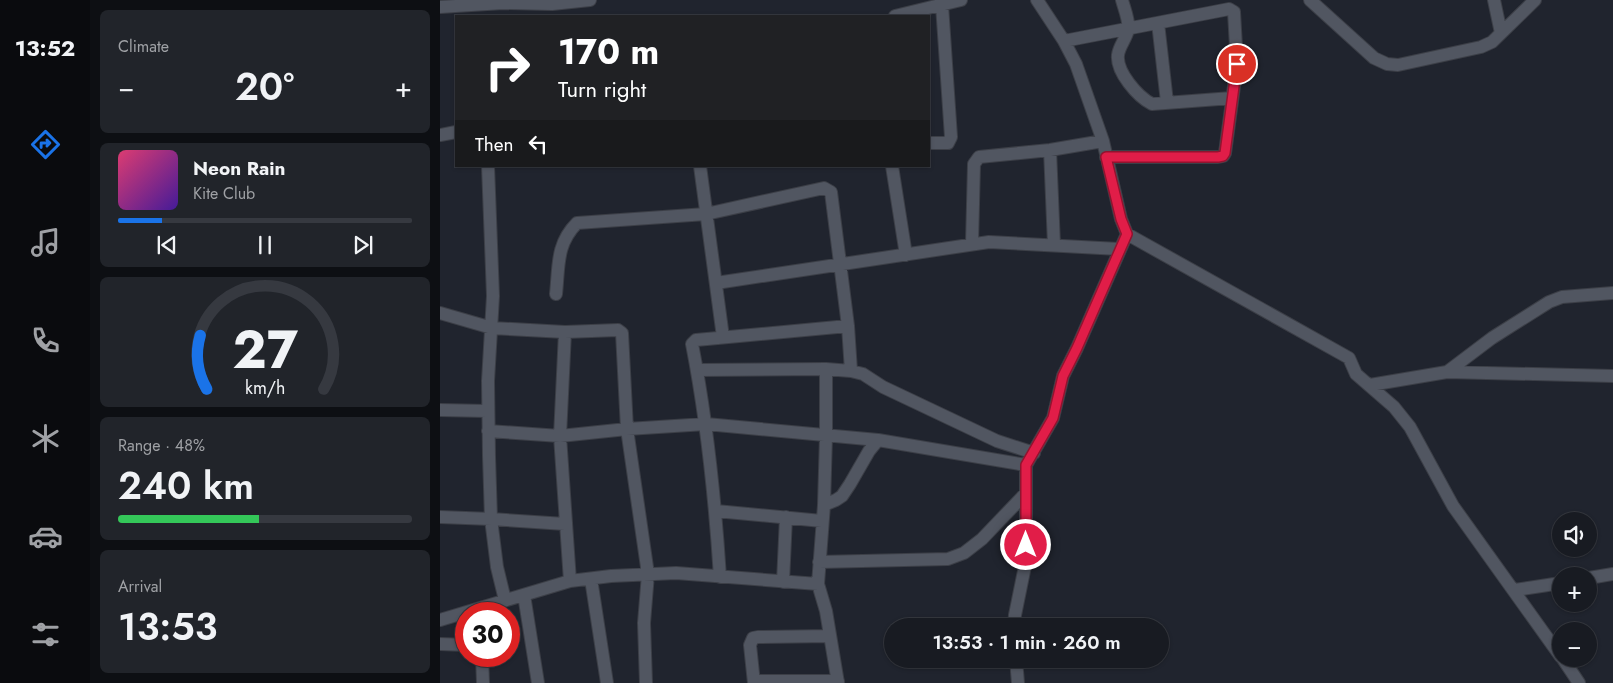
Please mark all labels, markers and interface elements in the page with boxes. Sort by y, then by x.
text: 170 m [558,27,659,77]
text: 13:52 [15,32,75,64]
text: Climate [118,35,169,58]
icon: right [475,35,540,100]
pin [1216,43,1258,85]
icon: arrive [1223,50,1251,78]
text: 20° [235,59,294,114]
text: − [118,67,135,108]
text: + [395,67,412,108]
text: Turn right [558,73,646,105]
icon: directions [28,127,63,162]
icon: left [524,130,552,158]
text: Then [475,131,514,158]
text: Neon Rain [193,155,286,182]
text: Kite Club [193,182,255,205]
icon: music [28,225,63,260]
icon: previous [153,231,181,259]
icon: pause [251,231,279,259]
icon: next [349,231,377,259]
text: 27 [232,312,298,388]
icon: phone [28,323,63,358]
text: km/h [245,375,285,401]
icon: climate [28,421,63,456]
text: Range · 48% [118,434,205,457]
text: 240 km [118,458,254,513]
map controls [1552,512,1597,667]
button: sound [1552,512,1597,557]
position arrow [999,518,1051,570]
icon: car [28,519,63,554]
button: + [1552,567,1597,612]
text: Arrival [118,575,162,598]
text: 13:53 [118,599,218,654]
speed limit sign: 30 [455,602,520,667]
icon: filters [28,617,63,652]
button: − [1552,622,1597,667]
text: 13:53 · 1 min · 260 m [932,629,1121,656]

